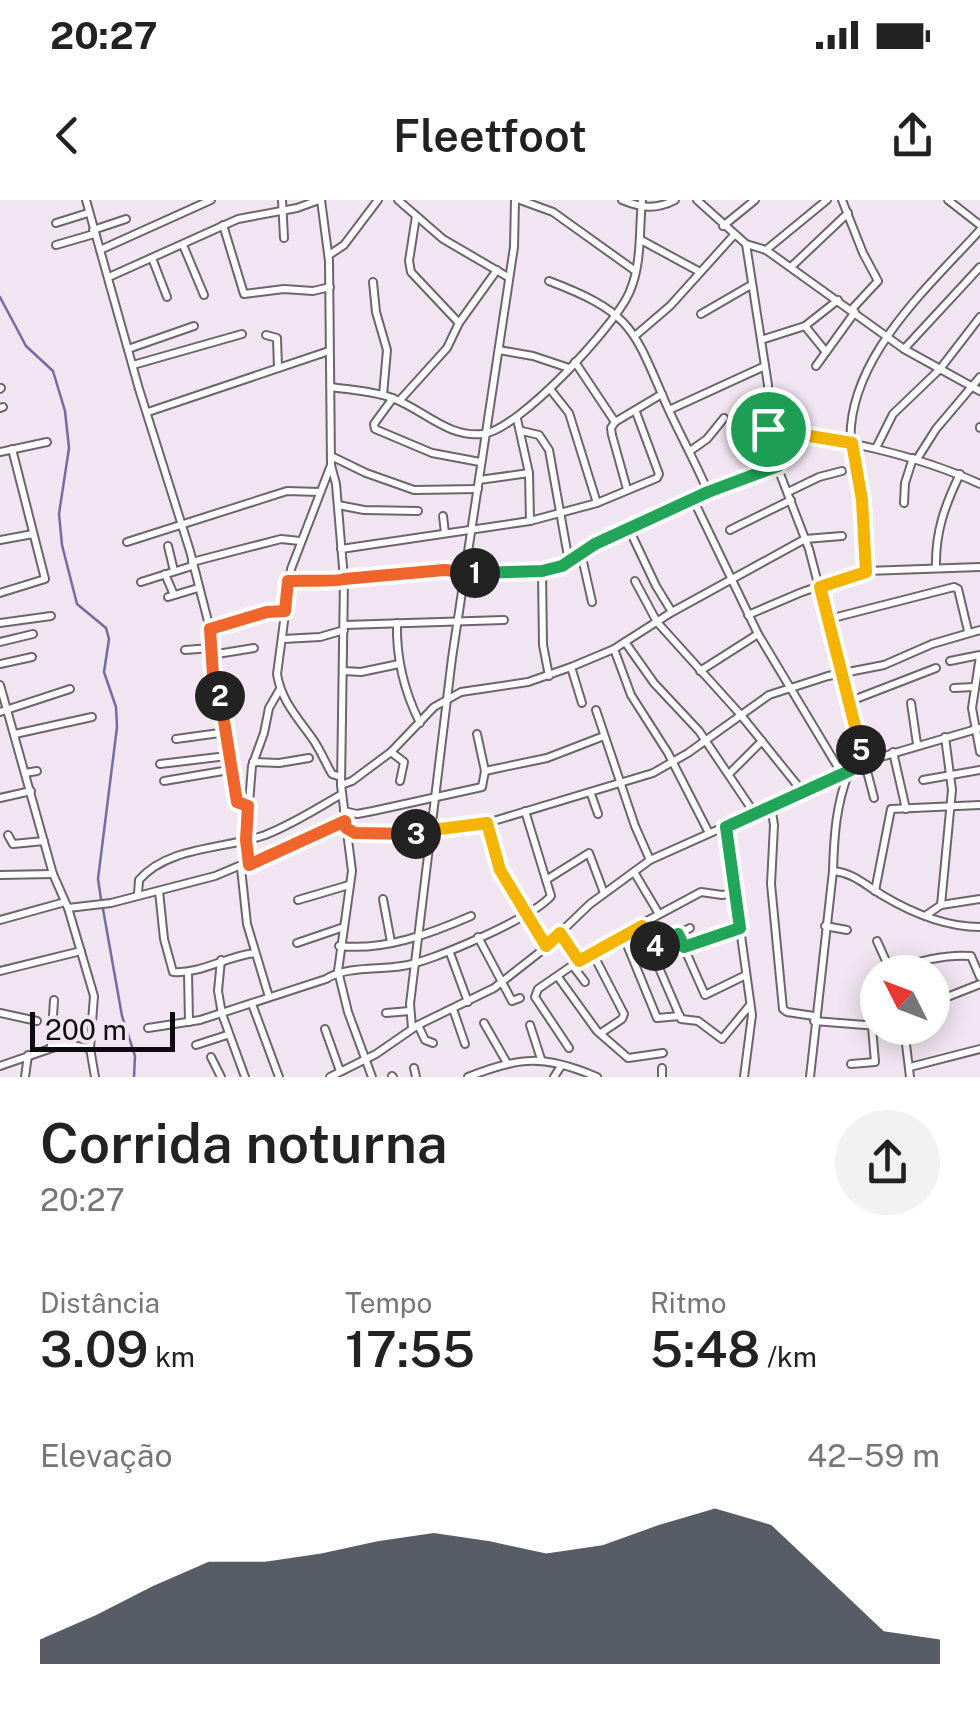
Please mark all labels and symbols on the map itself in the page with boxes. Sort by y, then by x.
pin [726,387,811,472]
pin: 1 [450,548,500,598]
pin: 2 [195,671,245,721]
pin: 5 [836,725,886,775]
pin: 3 [391,809,441,859]
pin: 4 [630,921,680,971]
north arrow [860,955,950,1045]
scale bar [30,1007,175,1051]

